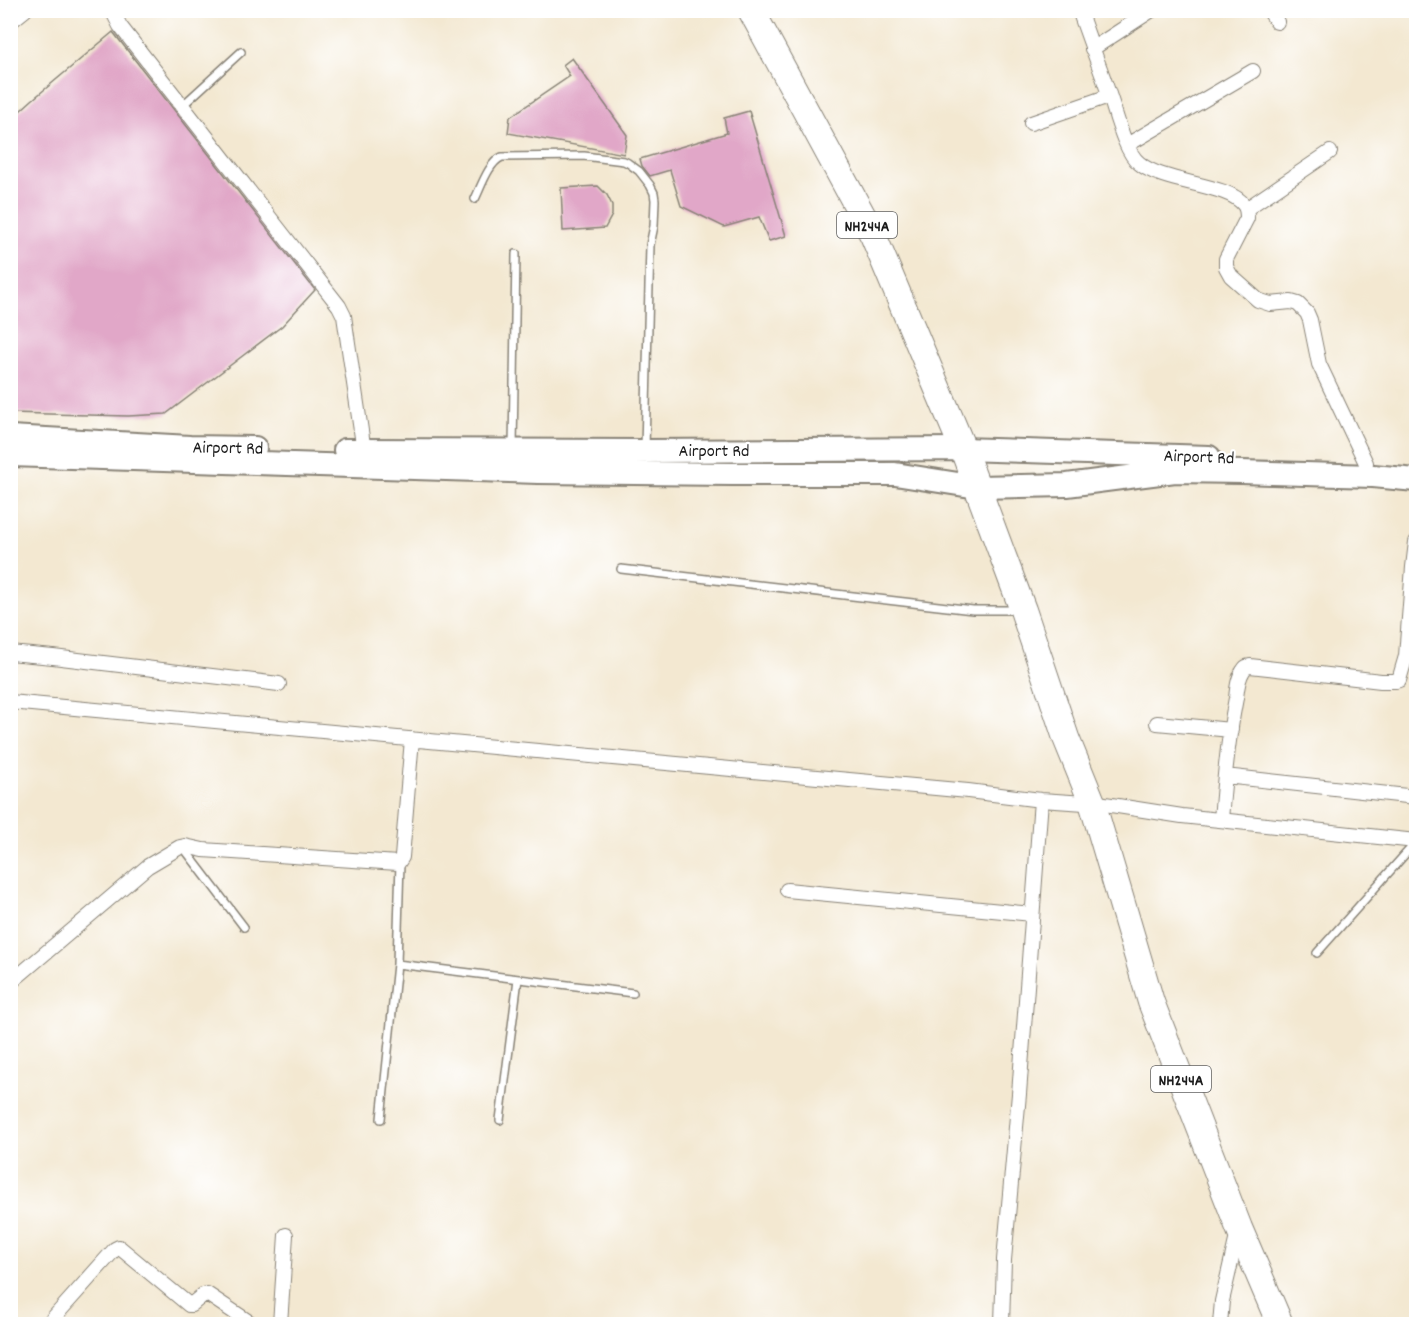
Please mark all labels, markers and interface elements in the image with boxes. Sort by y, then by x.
road number: NH244A [837,212,897,238]
street label: Airport Rd [192,436,264,463]
street label: Airport Rd [679,440,749,465]
street label: Airport Rd [1163,445,1235,472]
road number: NH244A [1151,1066,1211,1092]

